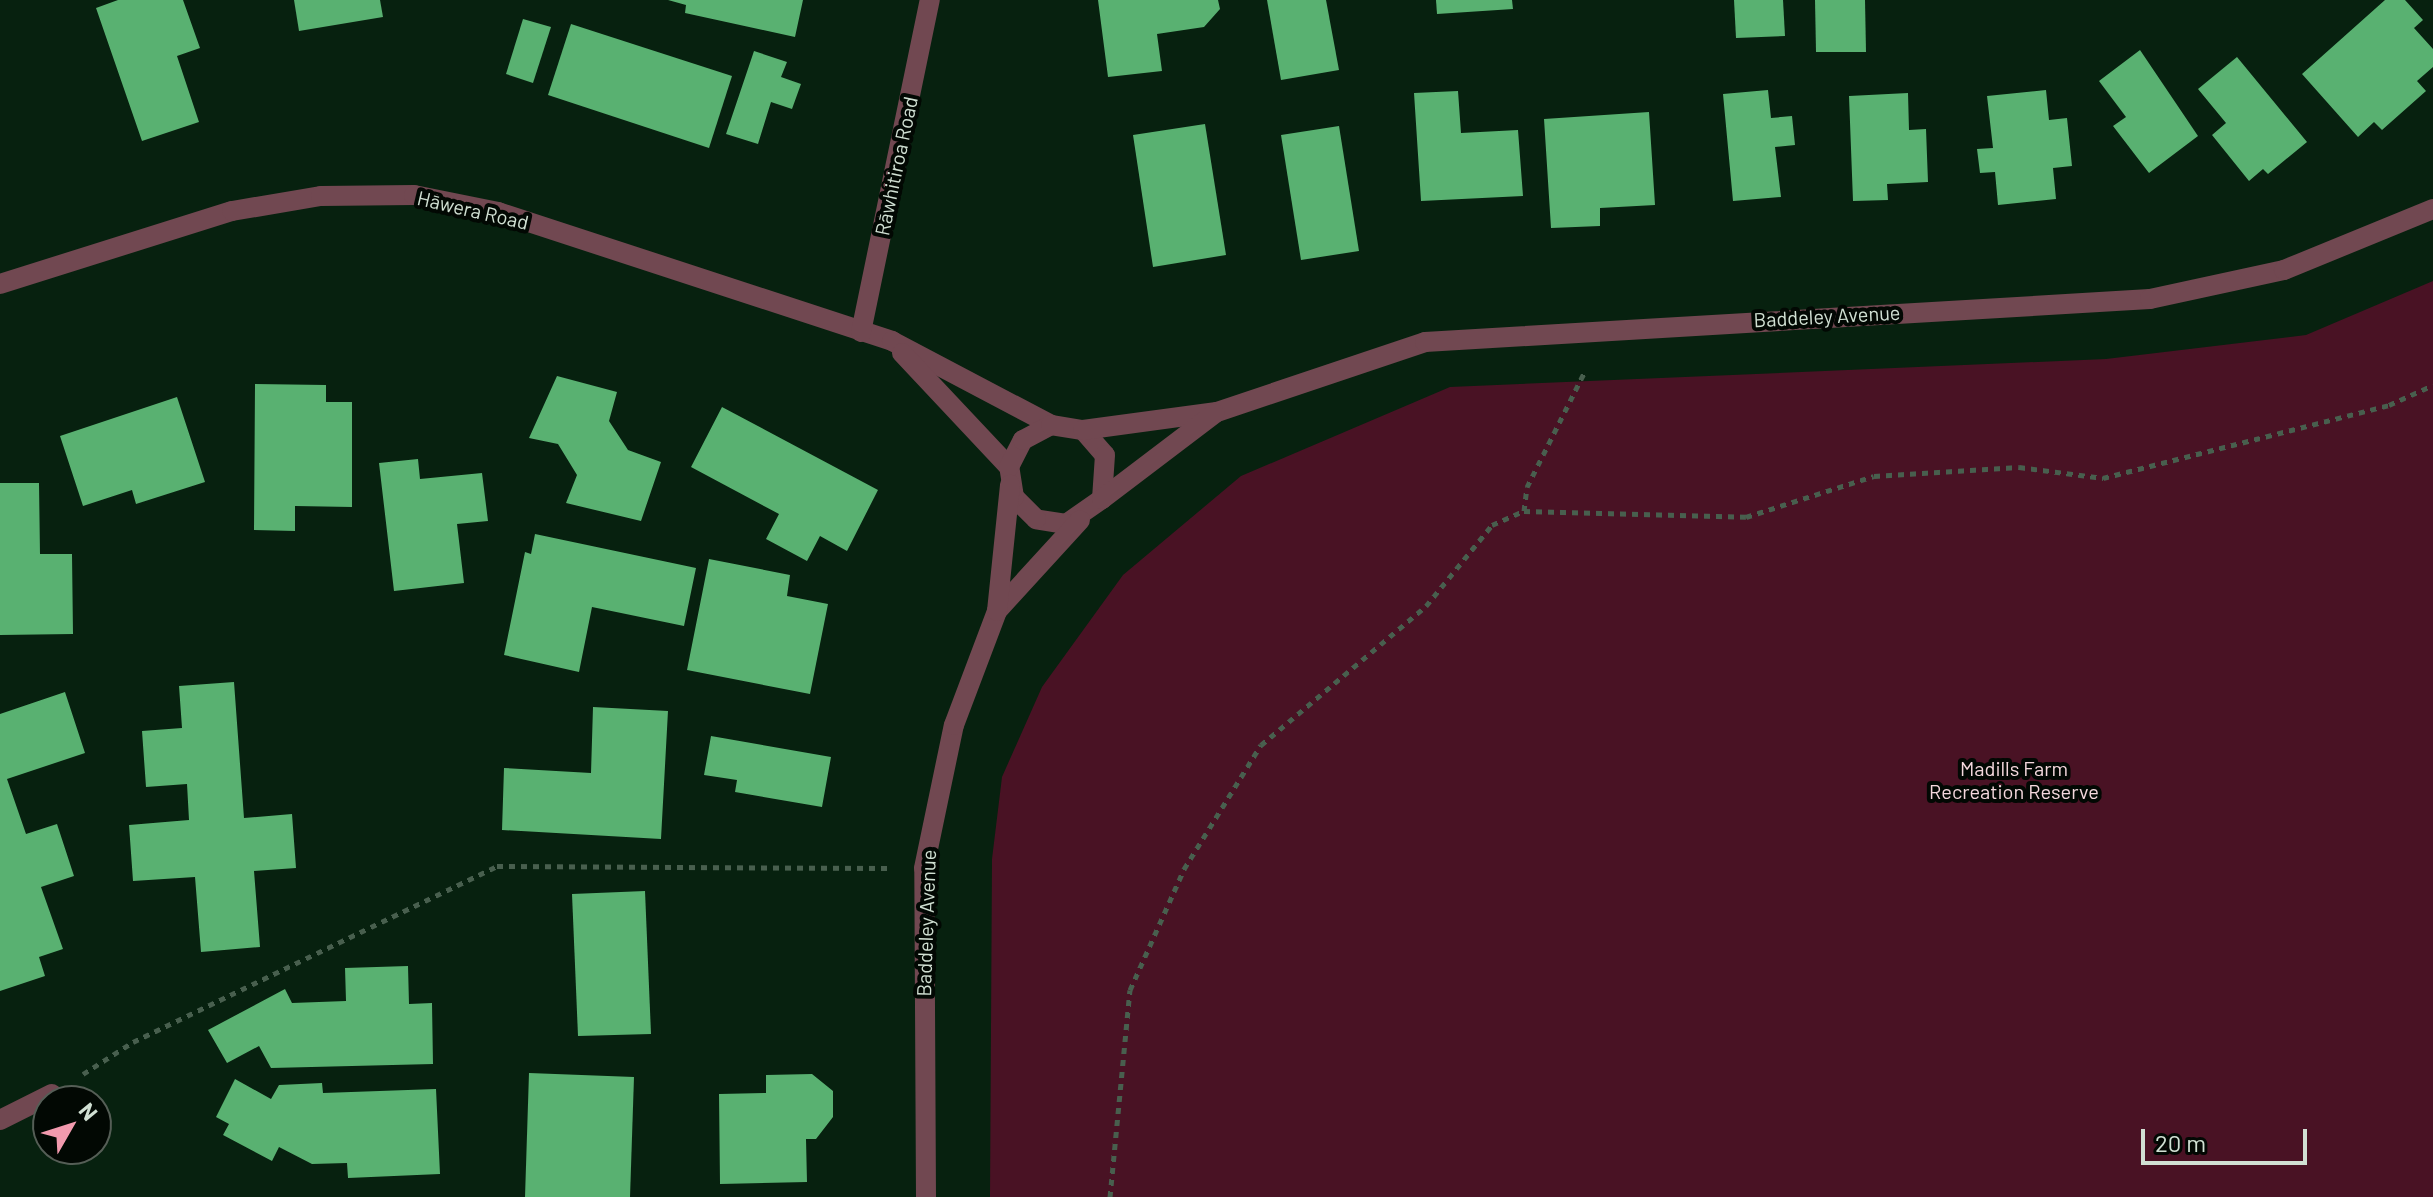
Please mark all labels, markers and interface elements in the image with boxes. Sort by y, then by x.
street label: Rāwhitiroa Road [870,94,922,238]
street label: Hāwera Road [415,186,531,234]
street label: Baddeley Avenue [1753,300,1901,332]
park label: Madills Farm Recreation Reserve [1929,757,2099,804]
street label: Baddeley Avenue [911,849,941,997]
north arrow [32,1085,112,1165]
text: N [74,1097,104,1125]
scale bar [2145,1113,2311,1163]
text: 20 m [2155,1128,2206,1157]

